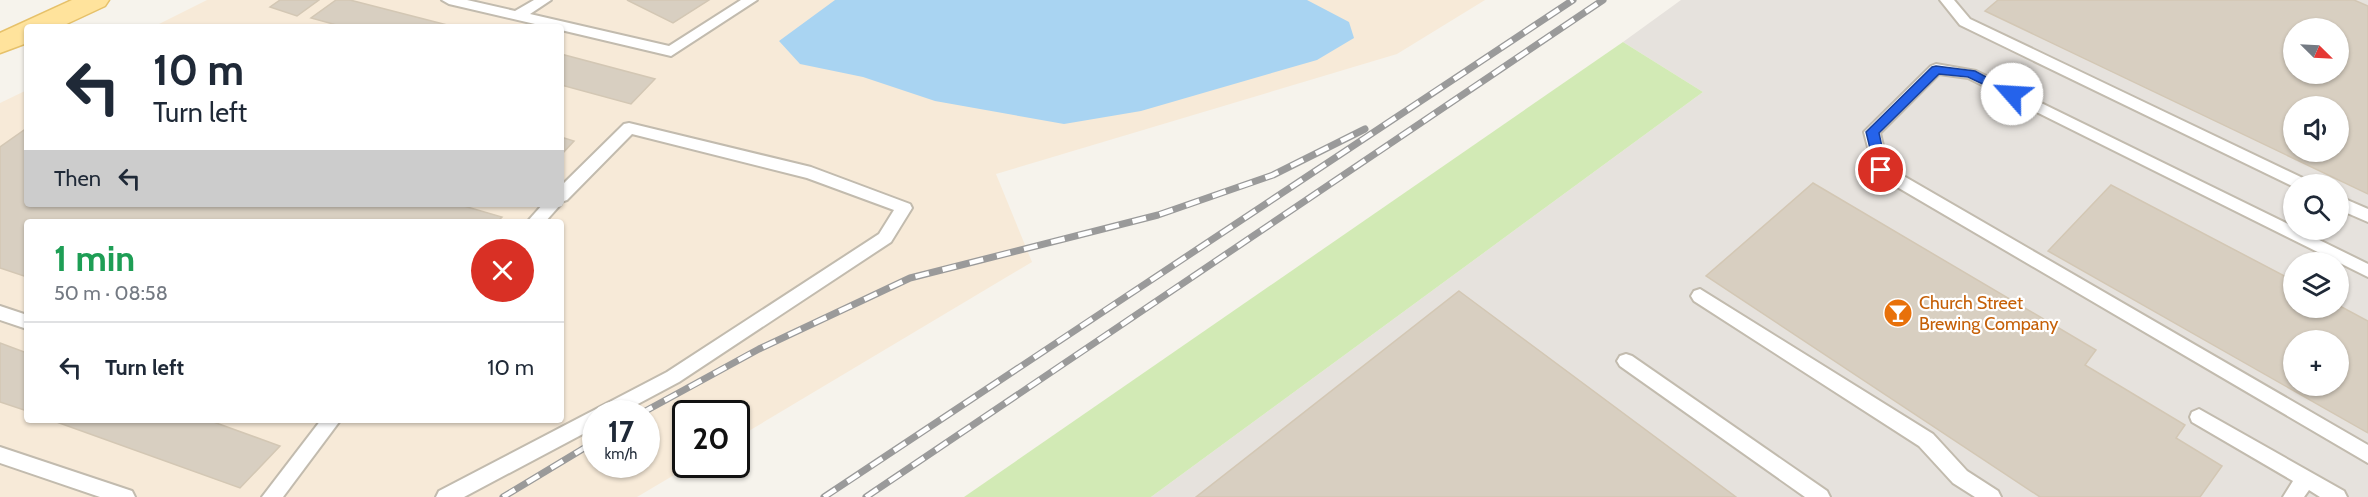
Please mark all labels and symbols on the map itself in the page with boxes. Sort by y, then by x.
north arrow [2283,18,2349,84]
position arrow [1980,62,2044,126]
pin [1855,144,1906,195]
place label: Church Street Brewing Company [1919,292,2058,335]
bar icon: Church Street Brewing Company [1882,297,1914,329]
speed limit sign: 20 [672,400,750,478]

